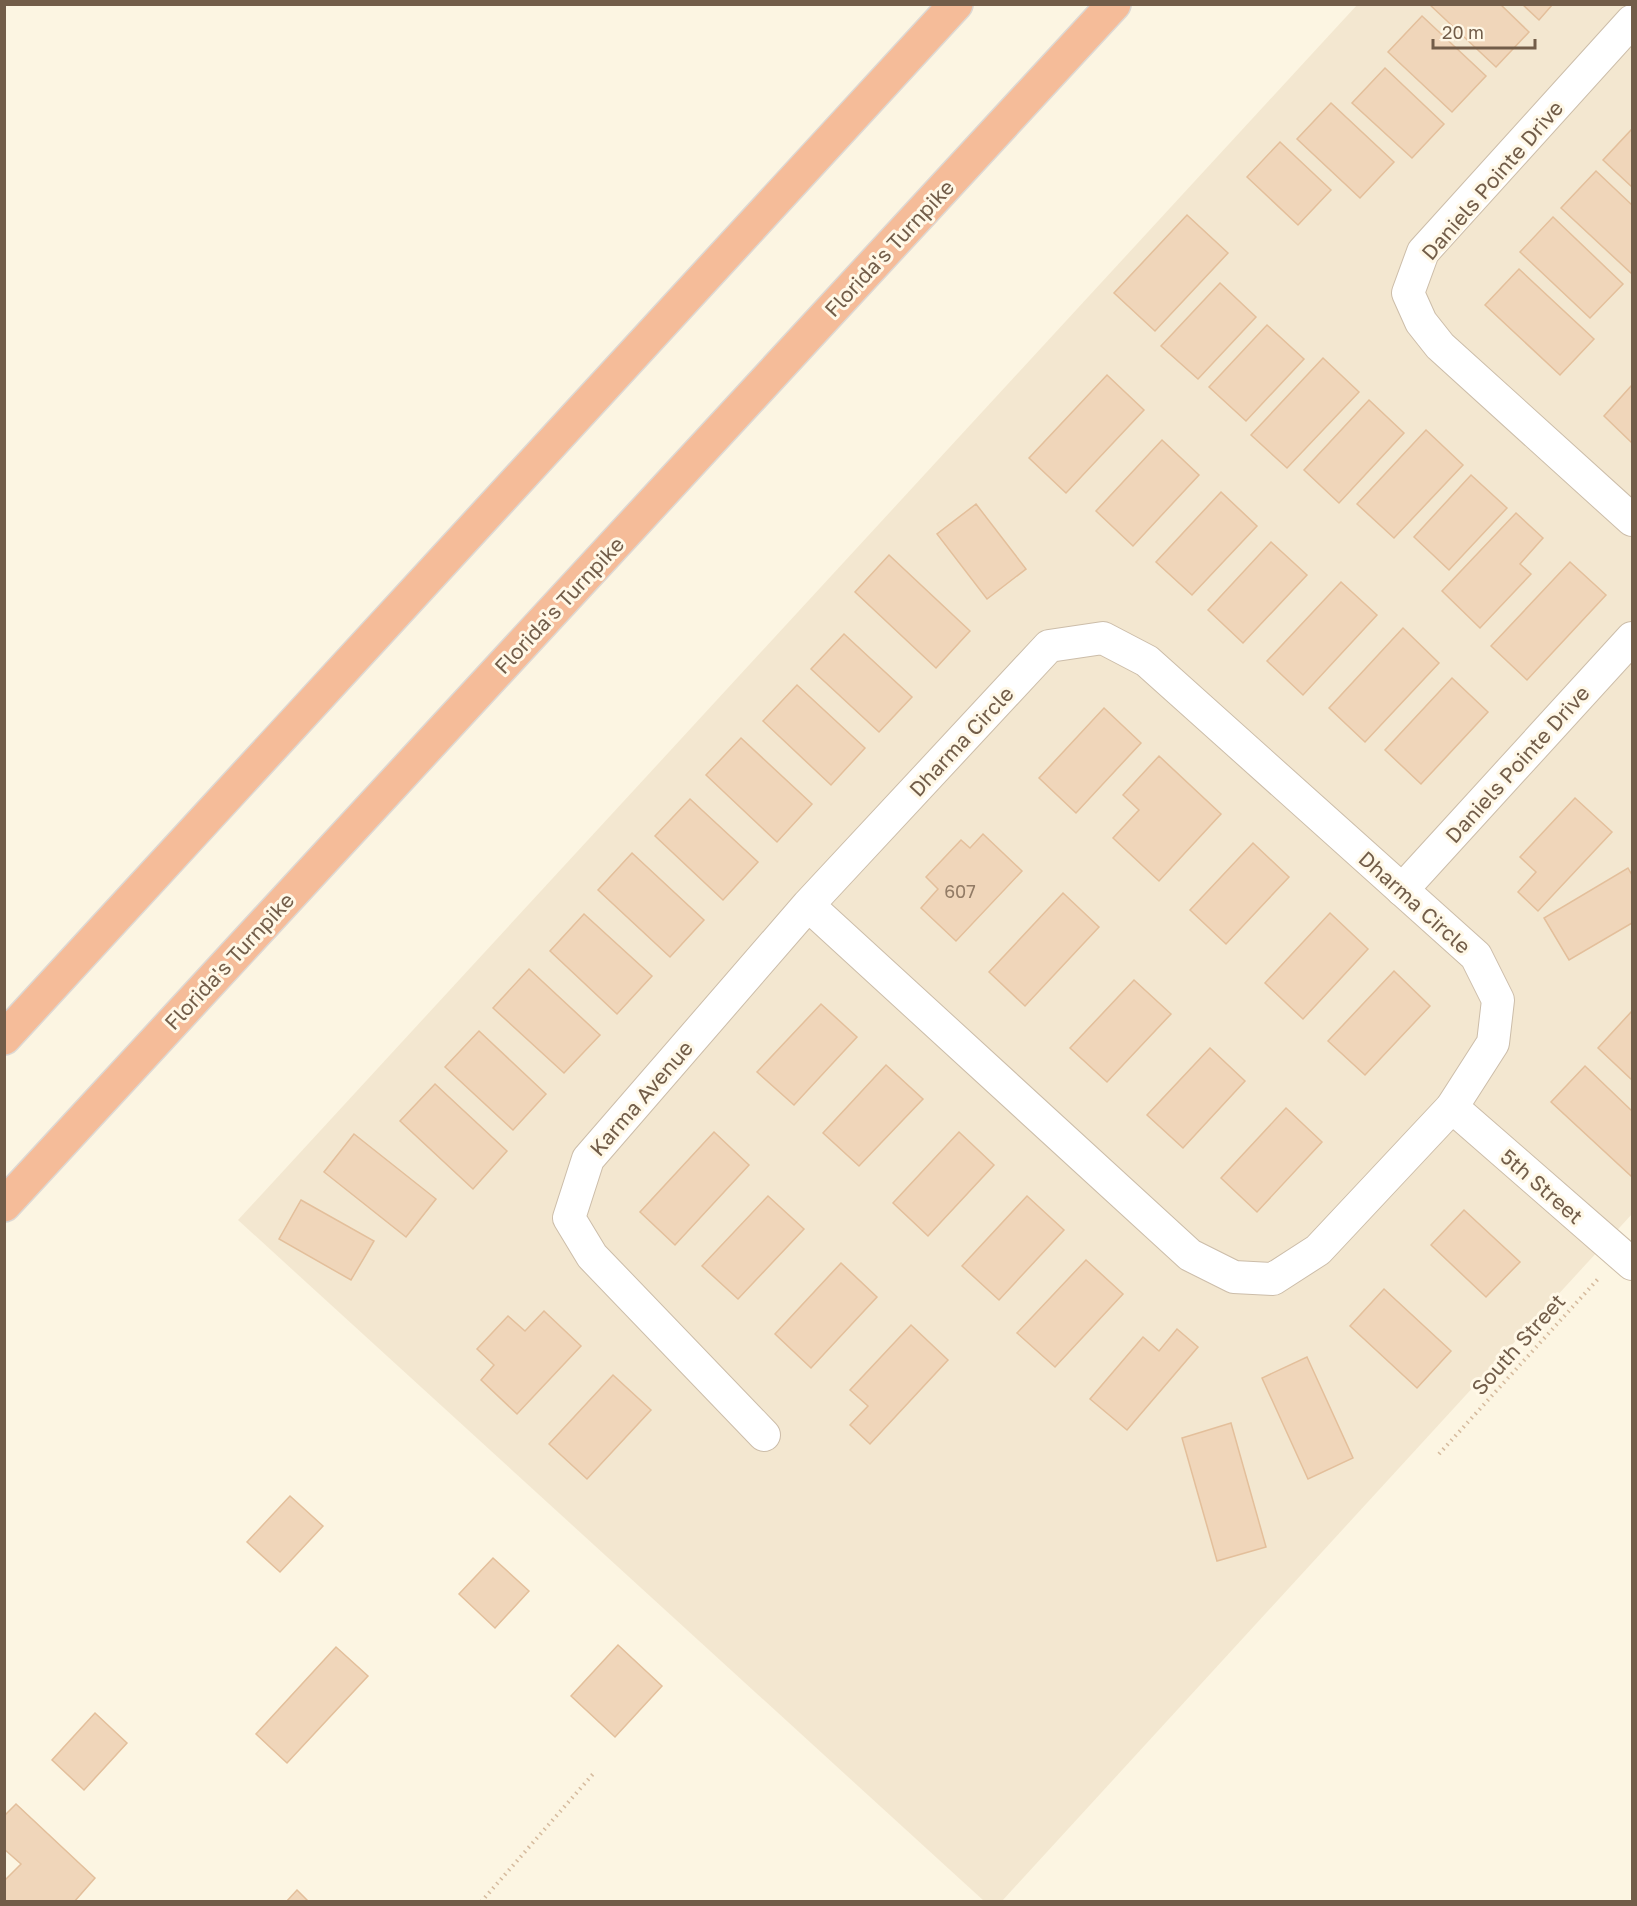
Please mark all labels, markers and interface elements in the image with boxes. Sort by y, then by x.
scale bar [1433,12,1535,50]
text: 20 m [1442,21,1484,43]
street label: Daniels Pointe Drive [1416,95,1568,265]
street label: Florida's Turnpike [819,174,959,322]
street label: Florida's Turnpike [489,531,629,679]
street label: Dharma Circle [903,680,1019,802]
street label: Daniels Pointe Drive [1440,680,1594,848]
street label: Dharma Circle [1354,845,1476,959]
house number: 607 [944,880,976,902]
street label: Florida's Turnpike [159,887,299,1035]
street label: Karma Avenue [584,1035,698,1161]
street label: 5th Street [1495,1143,1589,1229]
street label: South Street [1466,1288,1570,1400]

